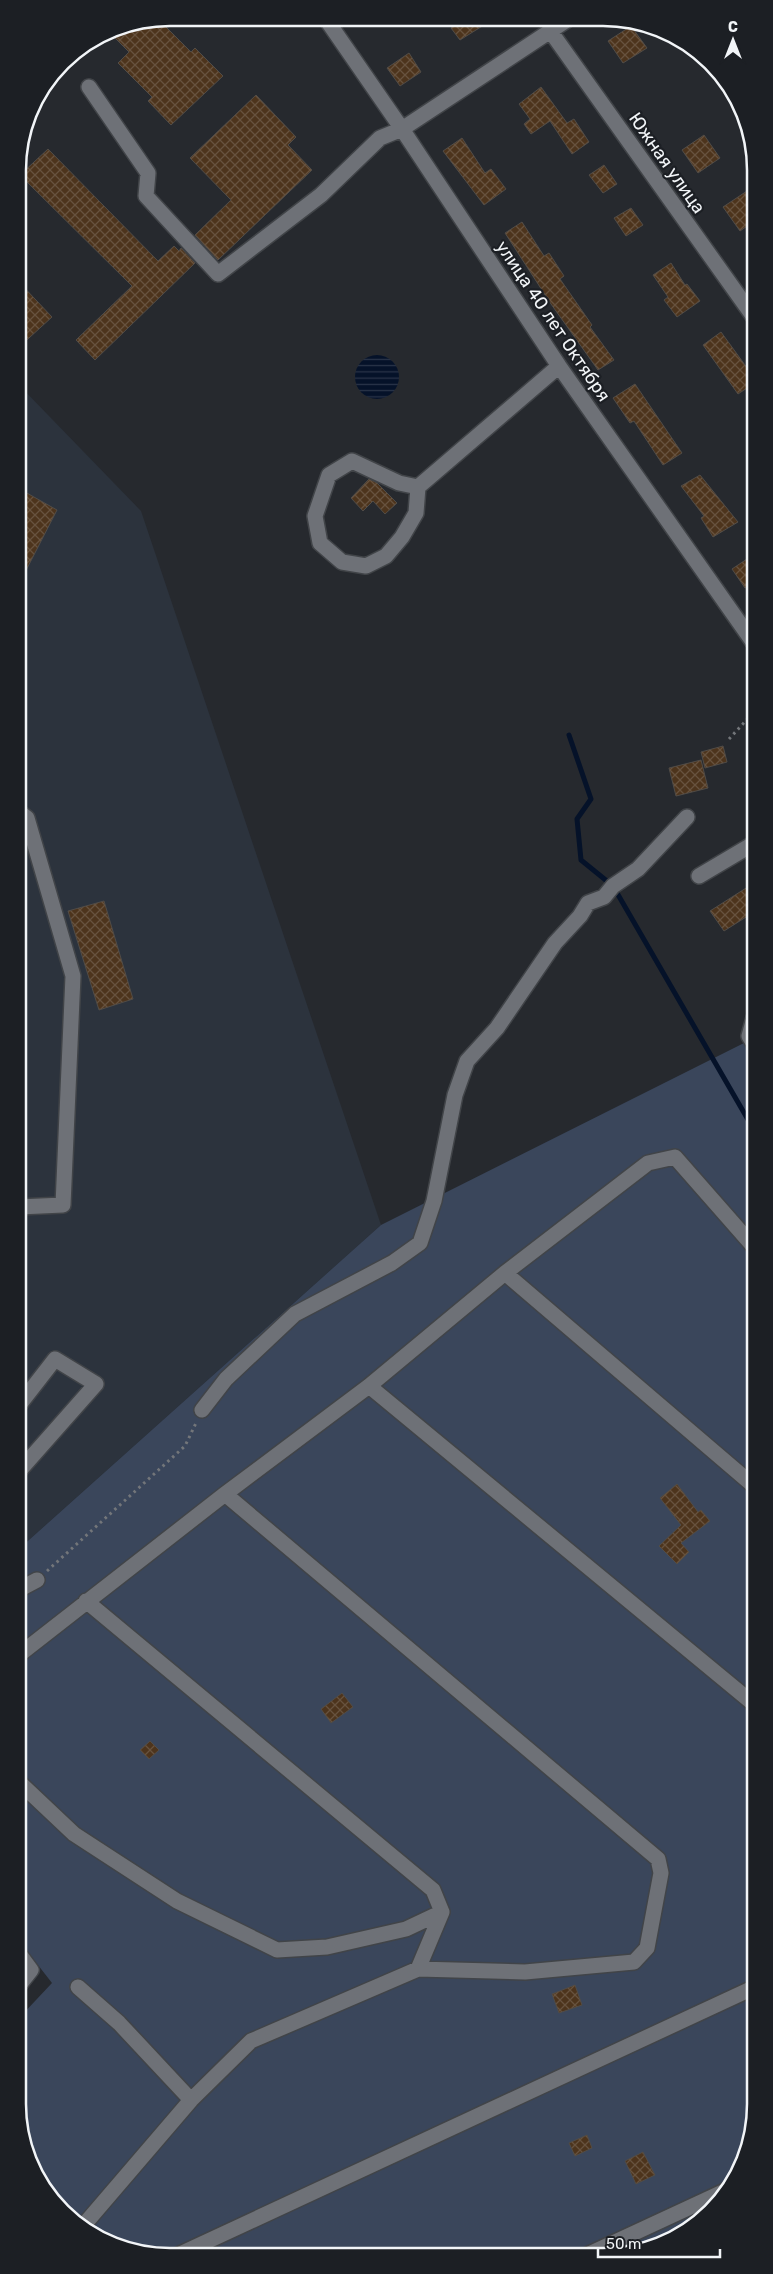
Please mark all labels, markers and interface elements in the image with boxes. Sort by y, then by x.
north arrow [708,15,758,65]
text: С [728,19,738,36]
street label: Южная улица [624,108,710,218]
street label: улица 40 лет Октября [491,236,615,406]
scale bar [598,2226,720,2258]
text: 50 m [606,2235,641,2253]

